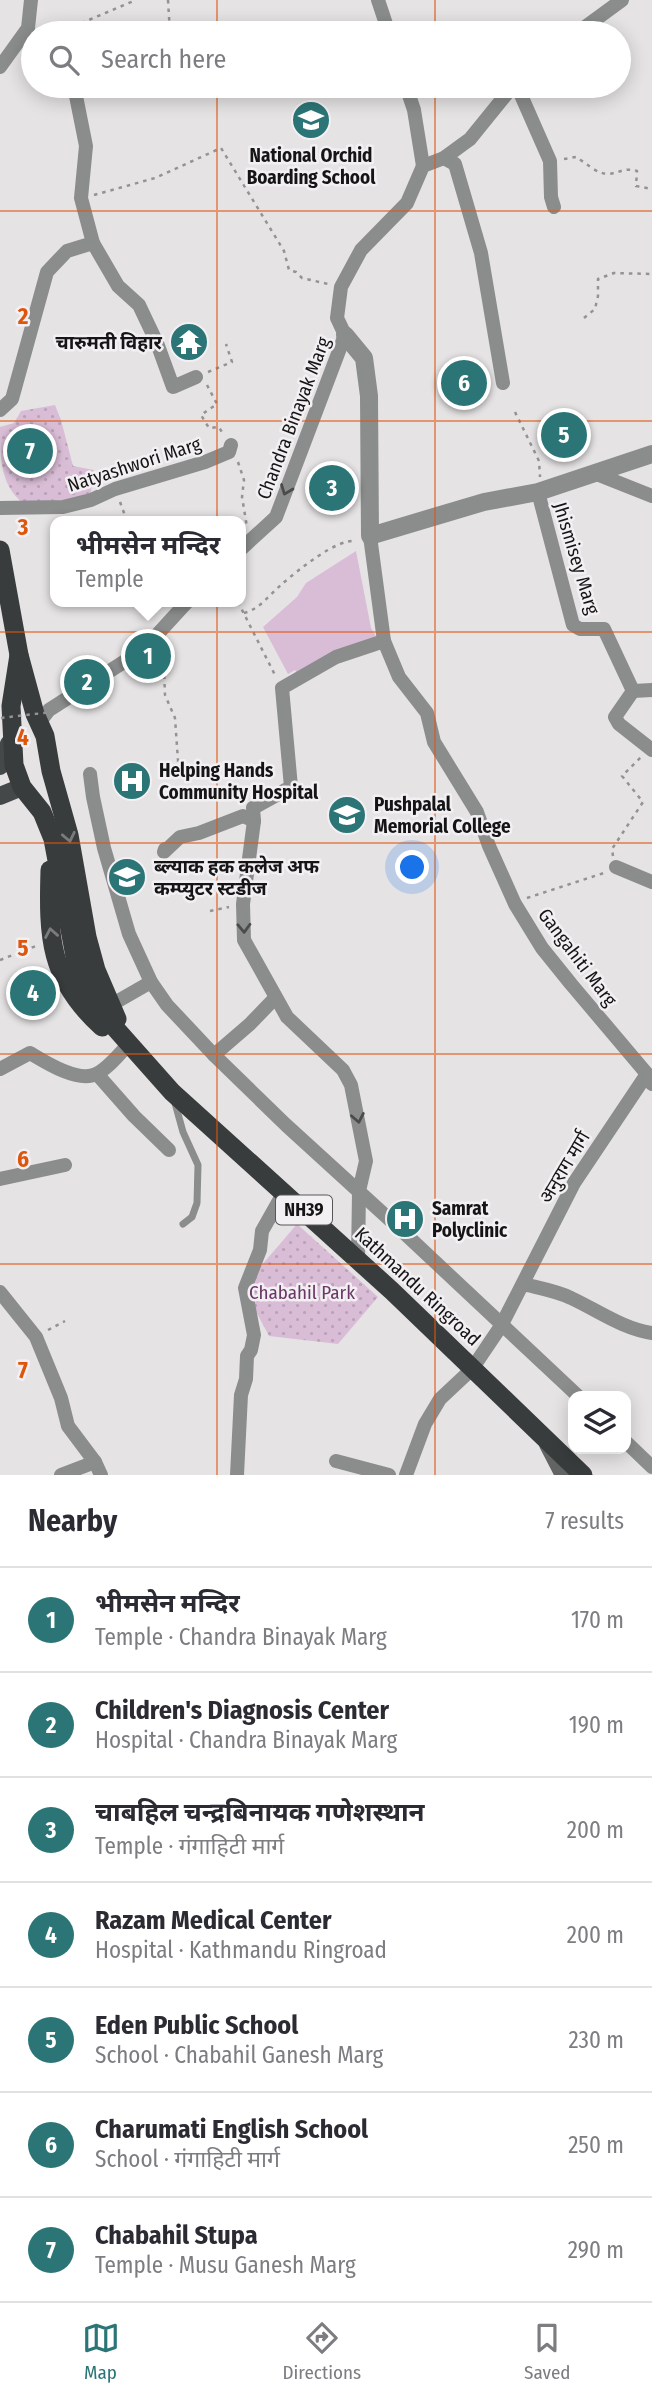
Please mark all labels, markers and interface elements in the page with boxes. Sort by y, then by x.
search box [21,21,631,98]
icon: search [45,41,83,79]
text: Search here [101,44,226,75]
school or university icon: National Orchid Boarding School [290,99,332,141]
place label: National Orchid Boarding School [247,144,376,189]
text: 2 [17,302,29,330]
temple icon: चारुमती विहार [168,321,210,363]
place label: चारुमती विहार [55,331,163,354]
street label: Chandra Binayak Marg [252,334,335,503]
pin: 6 [441,357,487,409]
pin: 5 [541,409,587,461]
pin: 7 [7,425,53,477]
street label: Natyashwori Marg [65,432,204,497]
pin: 3 [309,462,355,514]
one-way arrow [280,484,294,496]
street label: Jhismisey Marg [549,499,604,617]
text: 3 [17,513,29,541]
popup [50,516,246,607]
text: भीमसेन मन्दिर [76,530,220,561]
text: Temple [76,565,144,593]
pin: 1 [125,630,171,682]
pin: 2 [64,656,110,708]
text: 4 [17,723,29,751]
place label: Helping Hands Community Hospital [159,759,319,804]
hospital icon: Helping Hands Community Hospital [111,760,153,802]
place label: Pushpalal Memorial College [374,793,511,838]
school or university icon: Pushpalal Memorial College [326,794,368,836]
one-way arrow [60,831,75,843]
your location [395,850,429,884]
place label: ब्ल्याक हक कलेज अफ कम्प्युटर स्टडीज [154,855,320,901]
school or university icon: ब्ल्याक हक कलेज अफ कम्प्युटर स्टडीज [106,856,148,898]
street label: Gangahiti Marg [533,904,622,1011]
one-way arrow [236,923,251,934]
one-way arrow [44,928,59,939]
text: 5 [17,934,29,962]
pin: 4 [10,967,56,1019]
one-way arrow [349,1112,364,1124]
street label: अनुराग मार्ग [534,1126,596,1208]
text: 6 [17,1145,29,1173]
road number: NH39 [276,1196,332,1224]
place label: Samrat Polyclinic [432,1197,508,1242]
hospital icon: Samrat Polyclinic [384,1198,426,1240]
street label: Kathmandu Ringroad [350,1222,485,1351]
park label: Chabahil Park [249,1281,355,1304]
text: 7 [18,1356,28,1384]
map controls [568,1391,631,1454]
button: layers [568,1391,631,1454]
text: Nearby [28,1503,117,1539]
text: 7 results [545,1507,624,1535]
text: भीमसेन मन्दिर [95,1588,240,1619]
text: 1 [46,1606,56,1634]
text: 170 m [571,1606,624,1634]
text: Temple · Chandra Binayak Marg [95,1623,387,1651]
text: Children's Diagnosis Center [95,1695,389,1726]
text: 2 [46,1711,56,1739]
text: 190 m [569,1711,624,1739]
text: Hospital · Chandra Binayak Marg [95,1726,397,1754]
text: चाबहिल चन्द्रबिनायक गणेशस्थान [95,1797,425,1828]
text: 3 [46,1816,56,1844]
text: 200 m [567,1816,624,1844]
text: Temple · गंगाहिटी मार्ग [95,1832,284,1860]
text: Razam Medical Center [95,1905,331,1936]
text: 4 [45,1921,57,1949]
text: 200 m [567,1921,624,1949]
text: Hospital · Kathmandu Ringroad [95,1936,387,1964]
text: Eden Public School [95,2010,298,2041]
text: 5 [45,2026,57,2054]
text: 230 m [568,2026,624,2054]
text: School · Chabahil Ganesh Marg [95,2041,383,2069]
text: Charumati English School [95,2114,368,2145]
text: 6 [45,2131,57,2159]
text: 250 m [568,2131,624,2159]
text: School · गंगाहिटी मार्ग [95,2145,280,2173]
text: Chabahil Stupa [95,2220,258,2251]
text: 7 [46,2236,56,2264]
text: 290 m [568,2236,624,2264]
text: Temple · Musu Ganesh Marg [95,2251,356,2279]
tab: Map [82,2319,120,2384]
tab: Directions [283,2319,361,2384]
tab: Saved [524,2319,570,2384]

